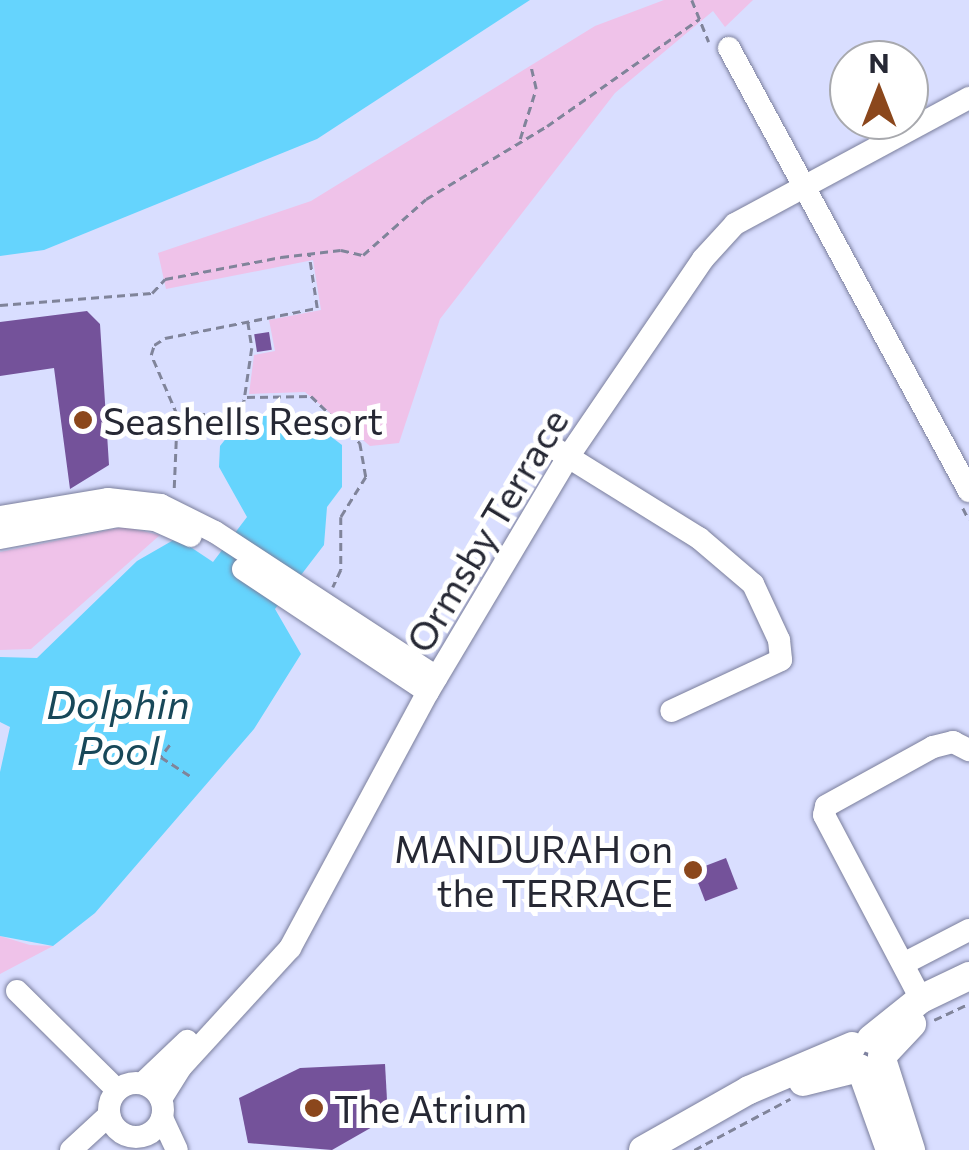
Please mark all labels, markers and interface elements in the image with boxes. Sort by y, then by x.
north arrow [829,40,929,140]
text: N [869,45,890,79]
place label: Seashells Resort [103,397,383,443]
street label: Ormsby Terrace [395,400,577,660]
marker: Seashells Resort [72,409,94,431]
water label: Dolphin Pool [46,679,190,773]
place label: MANDURAH on the TERRACE [394,825,673,914]
marker: MANDURAH on the TERRACE [682,859,704,881]
place label: The Atrium [334,1085,527,1131]
marker: The Atrium [303,1097,325,1119]

